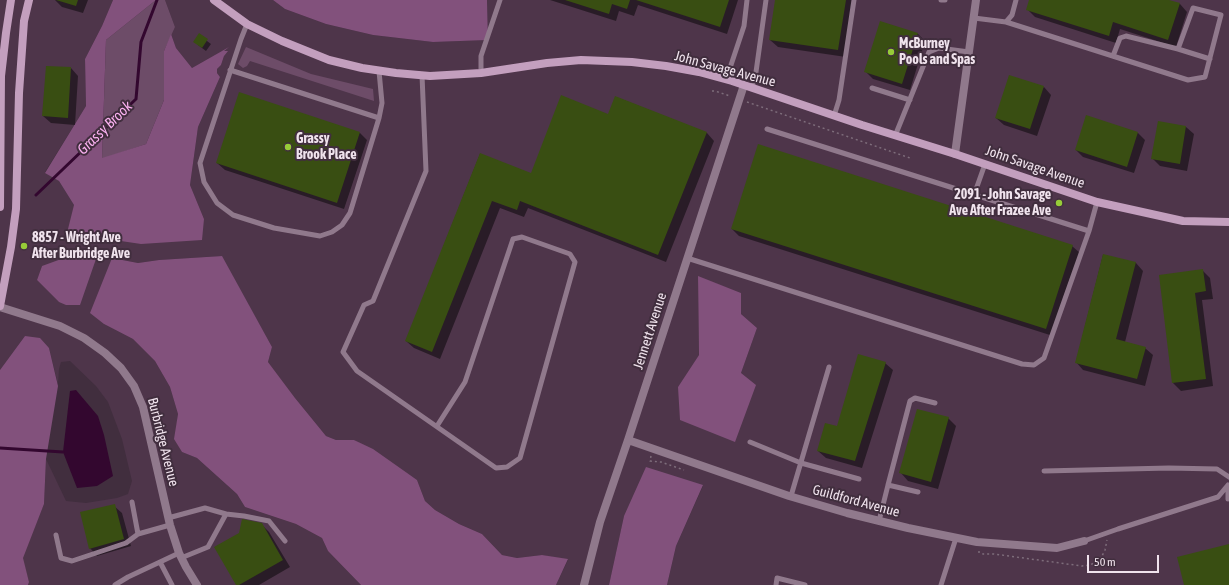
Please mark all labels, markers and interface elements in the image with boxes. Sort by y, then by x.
place label: McBurney Pools and Spas [899,36,975,68]
street label: John Savage Avenue [673,47,777,91]
marker: McBurney Pools and Spas [886,47,896,57]
water label: Grassy Brook [74,97,136,159]
place label: Grassy Brook Place [296,131,357,164]
marker: Grassy Brook Place [283,142,293,152]
street label: John Savage Avenue [983,142,1087,192]
place label: 2091 - John Savage Ave After Frazee Ave [949,187,1051,220]
marker: 2091 - John Savage Ave After Frazee Ave [1054,198,1064,208]
place label: 8857 - Wright Ave After Burbridge Ave [32,230,130,262]
marker: 8857 - Wright Ave After Burbridge Ave [19,241,29,251]
street label: Jennett Avenue [630,291,670,371]
street label: Burbridge Avenue [144,396,182,488]
street label: Guildford Avenue [811,481,901,521]
scale bar [1089,547,1161,573]
text: 50 m [1094,555,1116,569]

